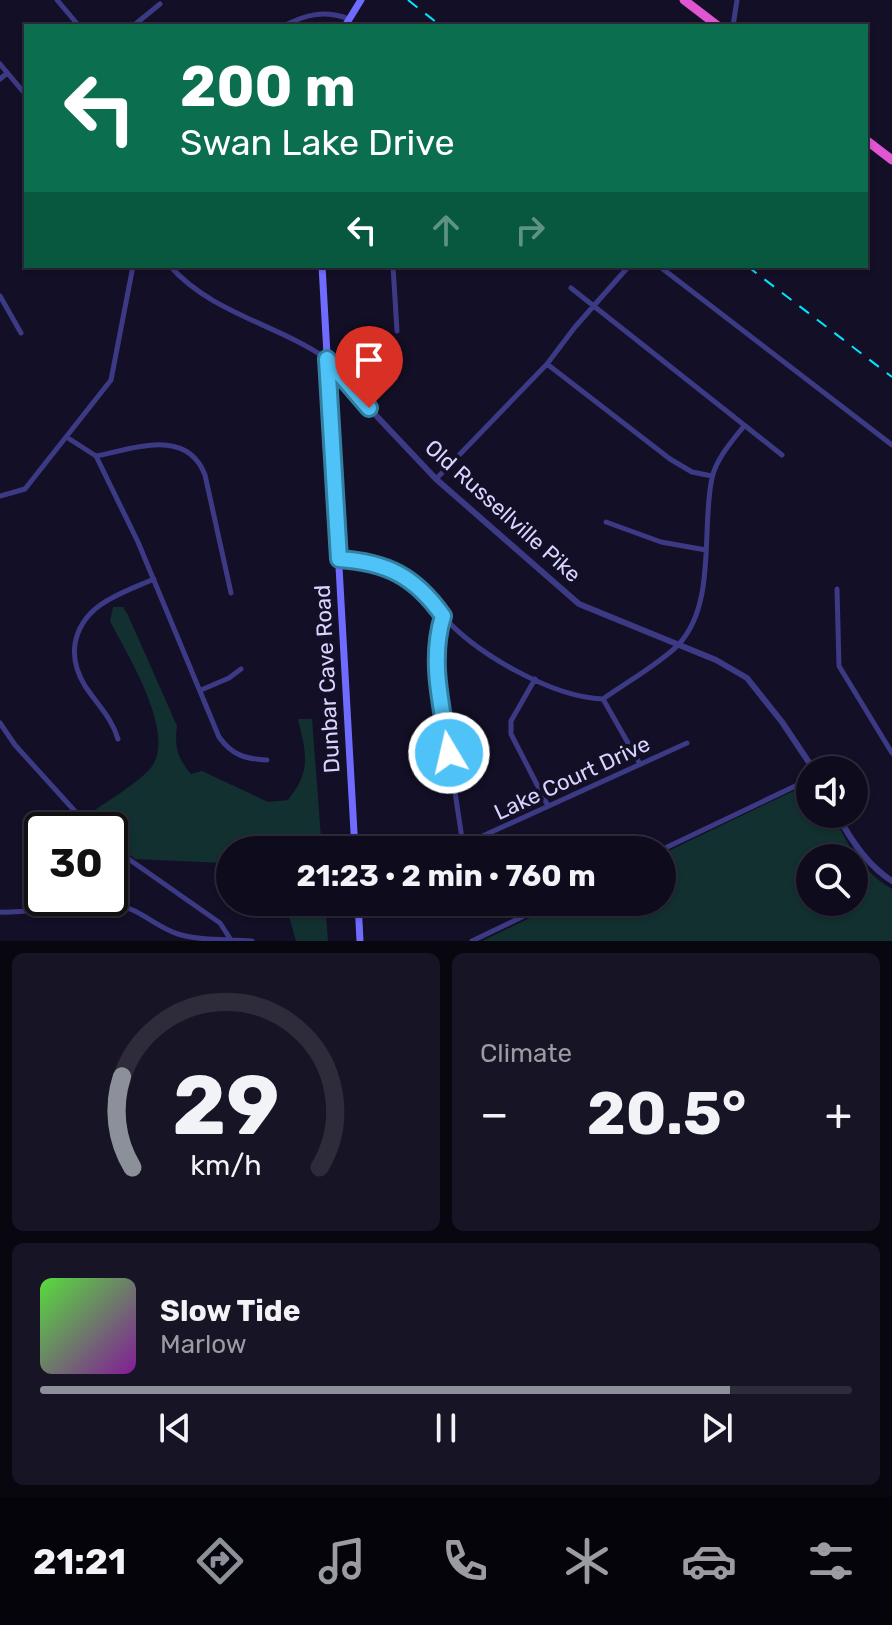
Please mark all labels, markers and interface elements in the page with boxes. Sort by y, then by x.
text: 200 m [180,54,356,120]
icon: left [48,56,152,160]
text: Swan Lake Drive [180,121,455,164]
icon: left [340,208,384,252]
icon: ahead [424,208,468,252]
icon: right [508,208,552,252]
pin [335,326,403,408]
icon: arrive [347,338,391,382]
street label: Old Russellville Pike [420,434,586,588]
street label: Dunbar Cave Road [309,584,345,774]
position arrow [407,711,491,795]
street label: Lake Court Drive [490,730,654,826]
map controls [796,756,868,916]
button: sound [796,756,868,828]
speed limit sign: 30 [24,812,128,916]
button: search [796,844,868,916]
text: 21:23 · 2 min · 760 m [296,858,596,894]
text: Climate [480,1038,572,1069]
text: 29 [172,1056,280,1155]
text: 20.5° [587,1078,747,1149]
text: − [480,1088,509,1140]
text: + [825,1088,852,1140]
text: km/h [190,1148,262,1182]
text: Slow Tide [160,1293,300,1329]
text: Marlow [160,1329,247,1360]
icon: previous [153,1406,197,1450]
icon: pause [424,1406,468,1450]
icon: next [695,1406,739,1450]
icon: directions [192,1533,248,1589]
icon: music [314,1533,370,1589]
icon: phone [437,1533,493,1589]
icon: climate [559,1533,615,1589]
icon: car [681,1533,737,1589]
icon: filters [803,1533,859,1589]
text: 21:21 [33,1540,126,1583]

